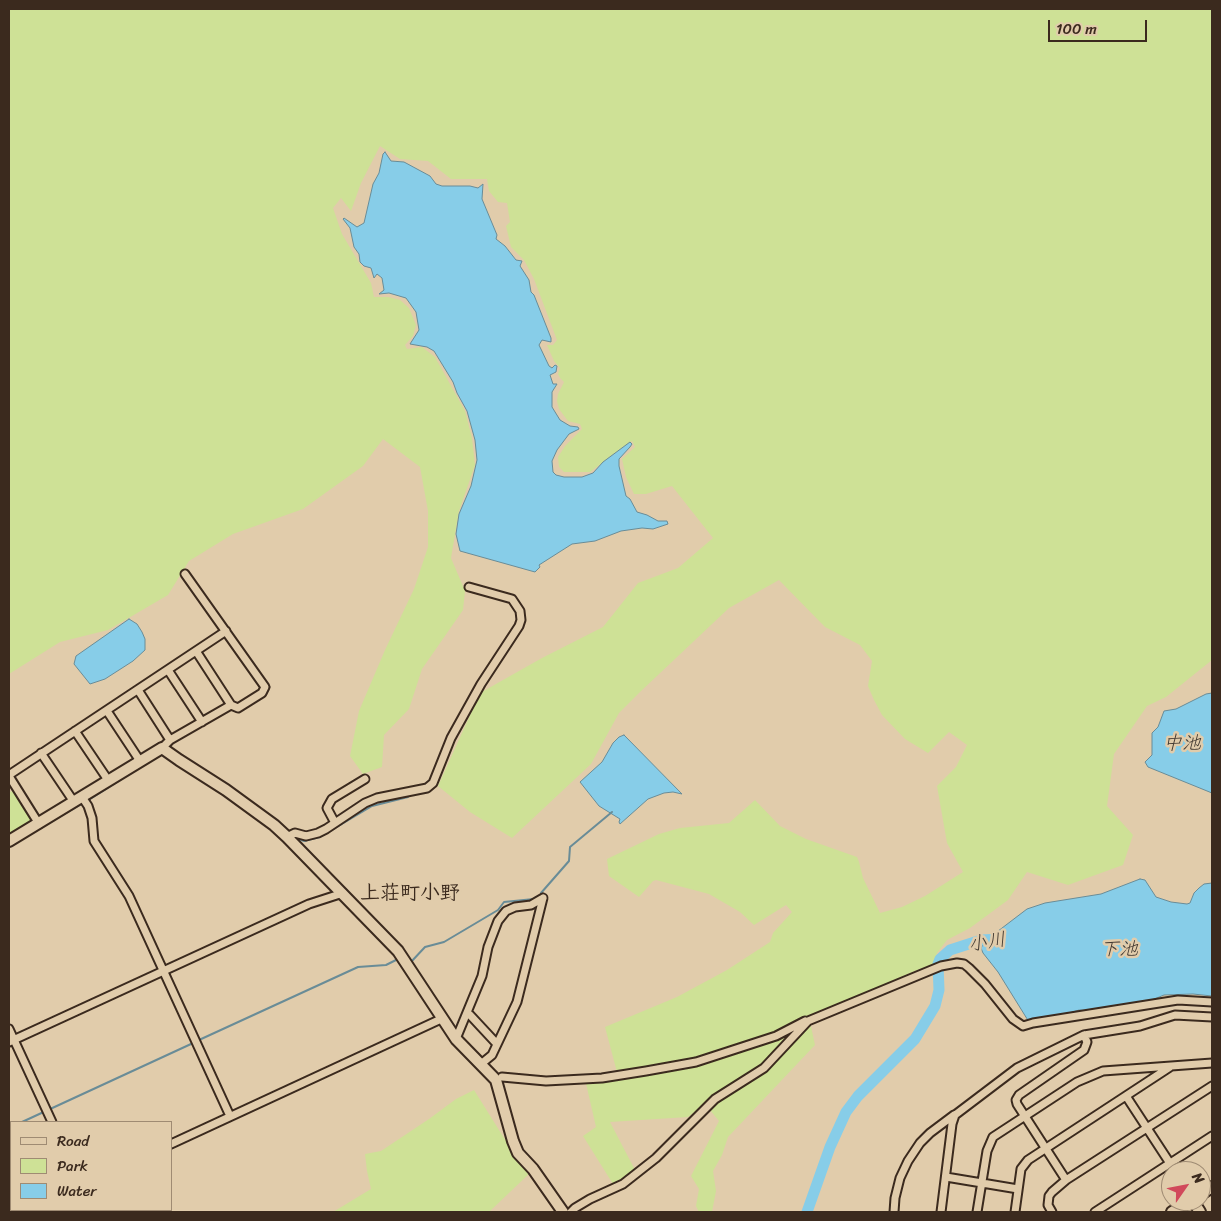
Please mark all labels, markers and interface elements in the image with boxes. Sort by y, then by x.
scale bar [1051,10,1150,42]
text: 100 m [1056,16,1097,42]
water label: 中池 [1163,733,1201,755]
district label: 上荘町小野 [360,882,460,906]
water label: 小川 [966,929,1008,957]
water label: 下池 [1100,939,1138,961]
legend [10,1121,172,1211]
text: Road [57,1128,89,1154]
text: Park [57,1153,88,1179]
north arrow [1161,1161,1211,1211]
text: N [1185,1167,1211,1189]
text: Water [57,1178,97,1204]

